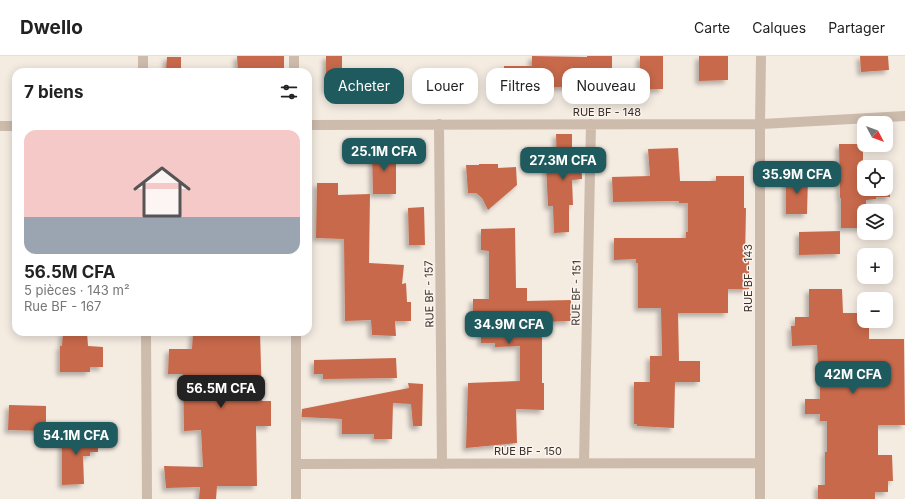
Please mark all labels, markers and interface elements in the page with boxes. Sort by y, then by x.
text: Dwello [20,16,83,39]
text: Carte [694,19,730,36]
text: Calques [752,19,806,36]
text: Partager [828,19,885,36]
chip: Acheter [324,68,404,104]
chip: Louer [412,68,478,104]
chip: Filtres [486,68,554,104]
chip: Nouveau [562,68,650,104]
icon: filters [278,81,300,103]
text: 7 biens [24,82,83,102]
street label: RUE BF - 148 [573,105,641,119]
north arrow [857,116,893,152]
map controls [857,116,893,328]
pin: 25.1M CFA [338,138,430,172]
text: 25.1M CFA [351,143,417,159]
pin: 27.3M CFA [517,147,609,181]
text: 27.3M CFA [529,152,597,168]
icon: home [126,156,198,228]
button: locate [857,160,893,196]
pin: 35.9M CFA [751,161,843,195]
text: 35.9M CFA [762,166,832,182]
button: layers [857,204,893,240]
street label: RUE BF - 143 [741,244,755,312]
button: + [857,248,893,284]
street label: RUE BF - 157 [421,260,437,328]
street label: RUE BF - 151 [568,260,584,326]
text: 56.5M CFA [24,262,115,282]
text: 5 pièces · 143 m² [24,282,130,298]
button: − [857,292,893,328]
text: Rue BF - 167 [24,298,101,314]
pin: 34.9M CFA [463,311,555,345]
text: 34.9M CFA [474,316,544,332]
pin: 42M CFA [816,361,890,395]
text: 42M CFA [824,366,882,382]
pin: 56.5M CFA [175,375,267,409]
text: 56.5M CFA [186,380,256,396]
pin: 54.1M CFA [30,422,122,456]
text: 54.1M CFA [43,427,109,443]
street label: RUE BF - 150 [494,444,562,458]

